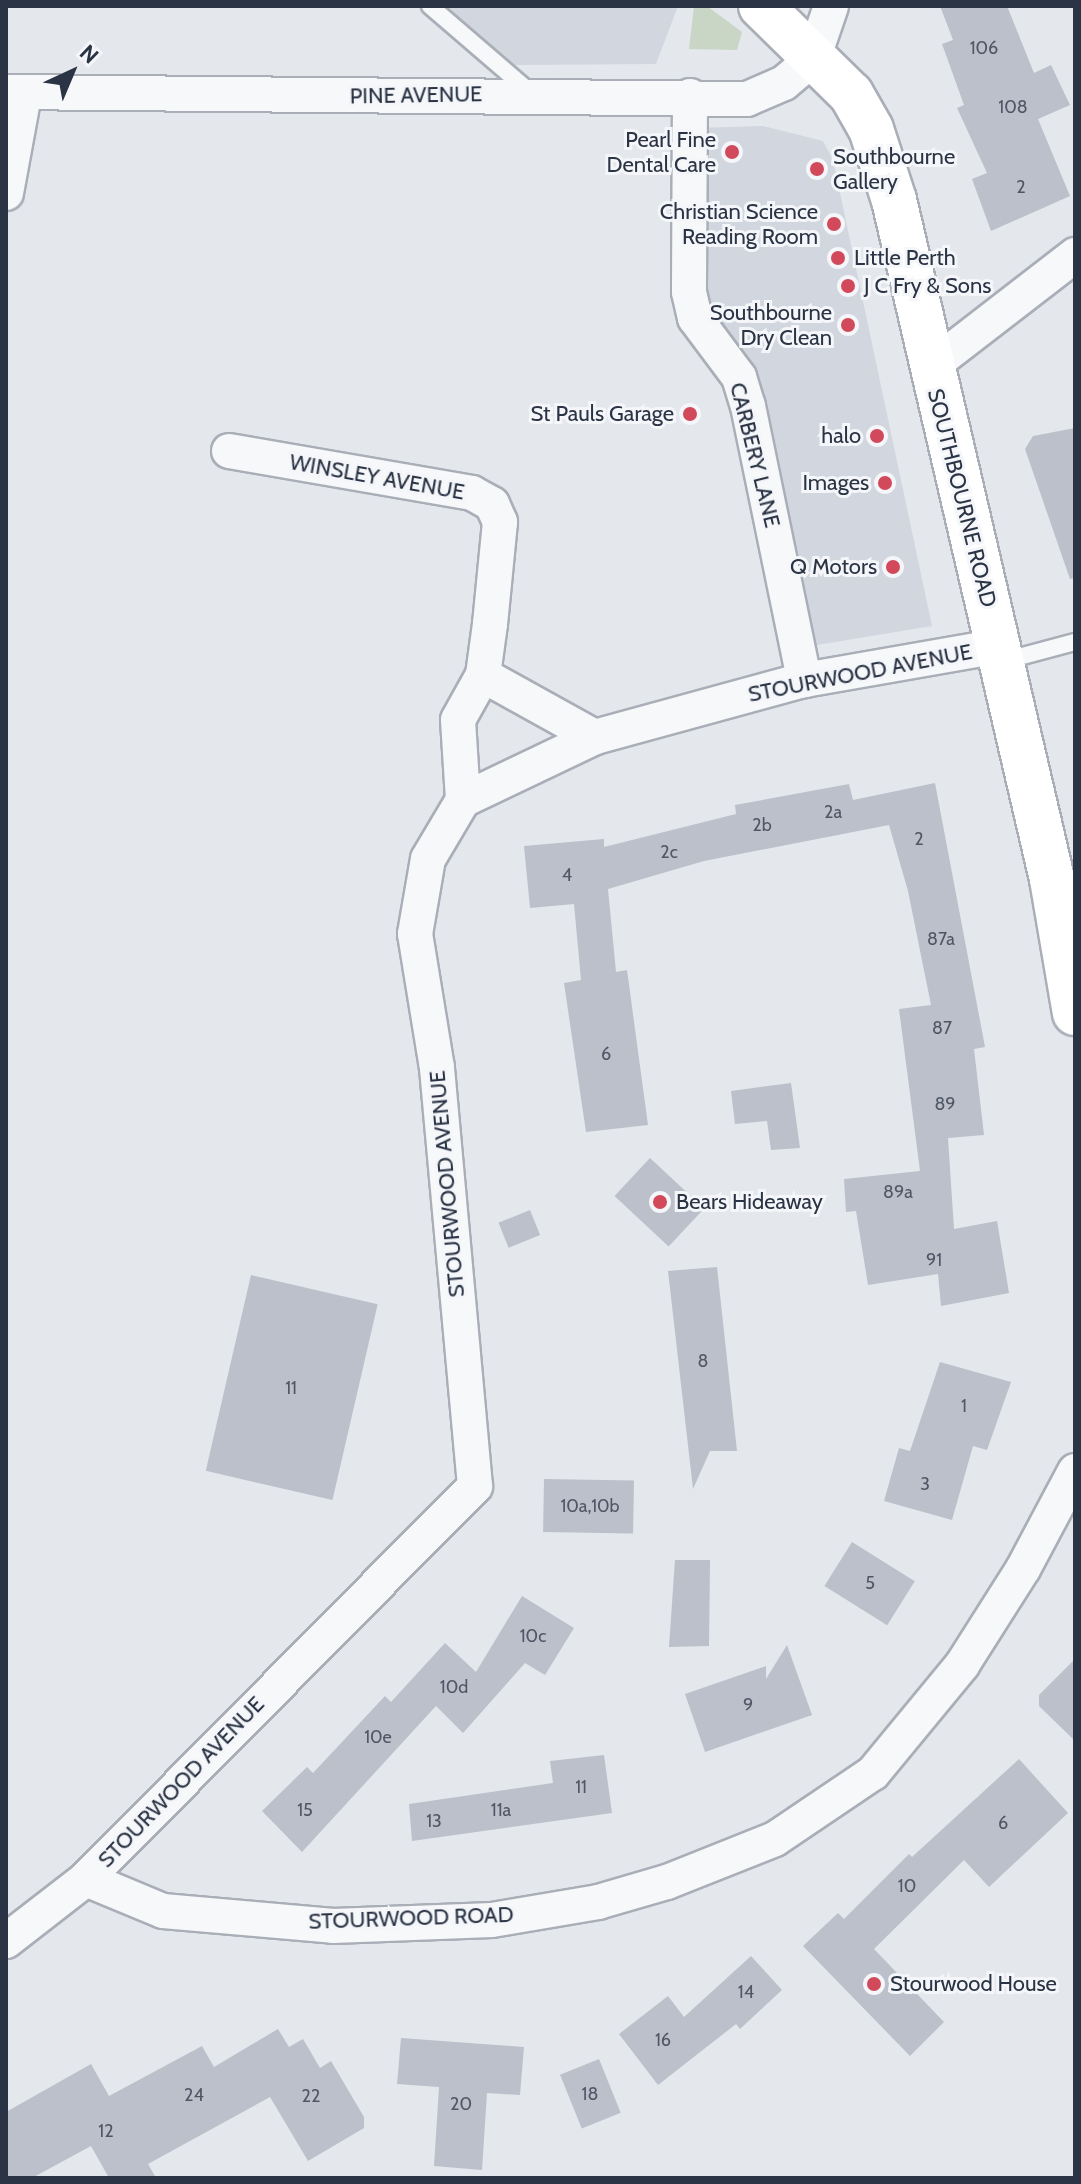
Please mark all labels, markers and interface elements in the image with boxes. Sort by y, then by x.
north arrow [32,32,112,112]
house number: 106 [970,37,998,59]
text: N [74,39,104,69]
street label: PINE AVENUE [350,81,482,109]
house number: 108 [998,96,1028,118]
place label: Pearl Fine Dental Care [607,126,716,178]
marker: Pearl Fine Dental Care [723,143,741,161]
place label: Southbourne Gallery [833,143,955,194]
marker: Southbourne Gallery [808,160,826,178]
house number: 2 [1016,176,1026,198]
place label: Christian Science Reading Room [660,198,818,250]
marker: Christian Science Reading Room [825,215,843,233]
place label: Little Perth [854,245,956,271]
marker: Little Perth [829,249,847,267]
place label: J C Fry & Sons [864,273,991,299]
marker: J C Fry & Sons [839,277,857,295]
place label: Southbourne Dry Clean [710,299,832,350]
marker: Southbourne Dry Clean [839,316,857,334]
street label: CARBERY LANE [724,380,786,530]
street label: SOUTHBOURNE ROAD [922,386,1002,610]
place label: St Pauls Garage [531,401,674,427]
marker: St Pauls Garage [681,405,699,423]
place label: halo [821,423,861,449]
marker: halo [868,427,886,445]
street label: WINSLEY AVENUE [288,449,466,505]
place label: Images [802,470,869,496]
marker: Images [876,474,894,492]
place label: Q Motors [790,554,877,580]
marker: Q Motors [884,558,902,576]
street label: STOURWOOD AVENUE [746,638,974,708]
house number: 2a [824,801,842,823]
house number: 2b [752,814,772,836]
house number: 2 [914,828,924,850]
house number: 2c [660,841,678,863]
house number: 4 [562,864,572,886]
house number: 87a [927,928,955,950]
house number: 87 [932,1017,952,1039]
house number: 6 [601,1043,611,1065]
street label: STOURWOOD AVENUE [424,1070,470,1298]
house number: 89 [934,1093,956,1115]
house number: 89a [883,1181,913,1203]
place label: Bears Hideaway [676,1189,823,1215]
marker: Bears Hideaway [651,1193,669,1211]
house number: 91 [926,1249,942,1271]
house number: 8 [698,1350,708,1372]
house number: 11 [285,1377,297,1399]
house number: 1 [961,1395,967,1417]
house number: 3 [920,1473,930,1495]
house number: 10a,10b [560,1495,620,1517]
house number: 5 [865,1572,875,1594]
house number: 10c [520,1625,546,1647]
house number: 10d [440,1676,468,1698]
street label: STOURWOOD AVENUE [93,1691,269,1873]
house number: 9 [743,1694,753,1716]
house number: 10e [364,1726,392,1748]
house number: 11 [575,1776,587,1798]
house number: 15 [297,1799,313,1821]
house number: 11a [491,1799,511,1821]
house number: 13 [426,1810,442,1832]
house number: 6 [998,1812,1008,1834]
house number: 10 [898,1875,916,1897]
street label: STOURWOOD ROAD [308,1901,514,1935]
place label: Stourwood House [890,1971,1057,1997]
marker: Stourwood House [865,1975,883,1993]
house number: 14 [738,1981,754,2003]
house number: 16 [655,2029,671,2051]
house number: 18 [582,2083,598,2105]
house number: 24 [184,2084,204,2106]
house number: 22 [302,2085,320,2107]
house number: 20 [450,2093,472,2115]
house number: 12 [98,2120,114,2142]

